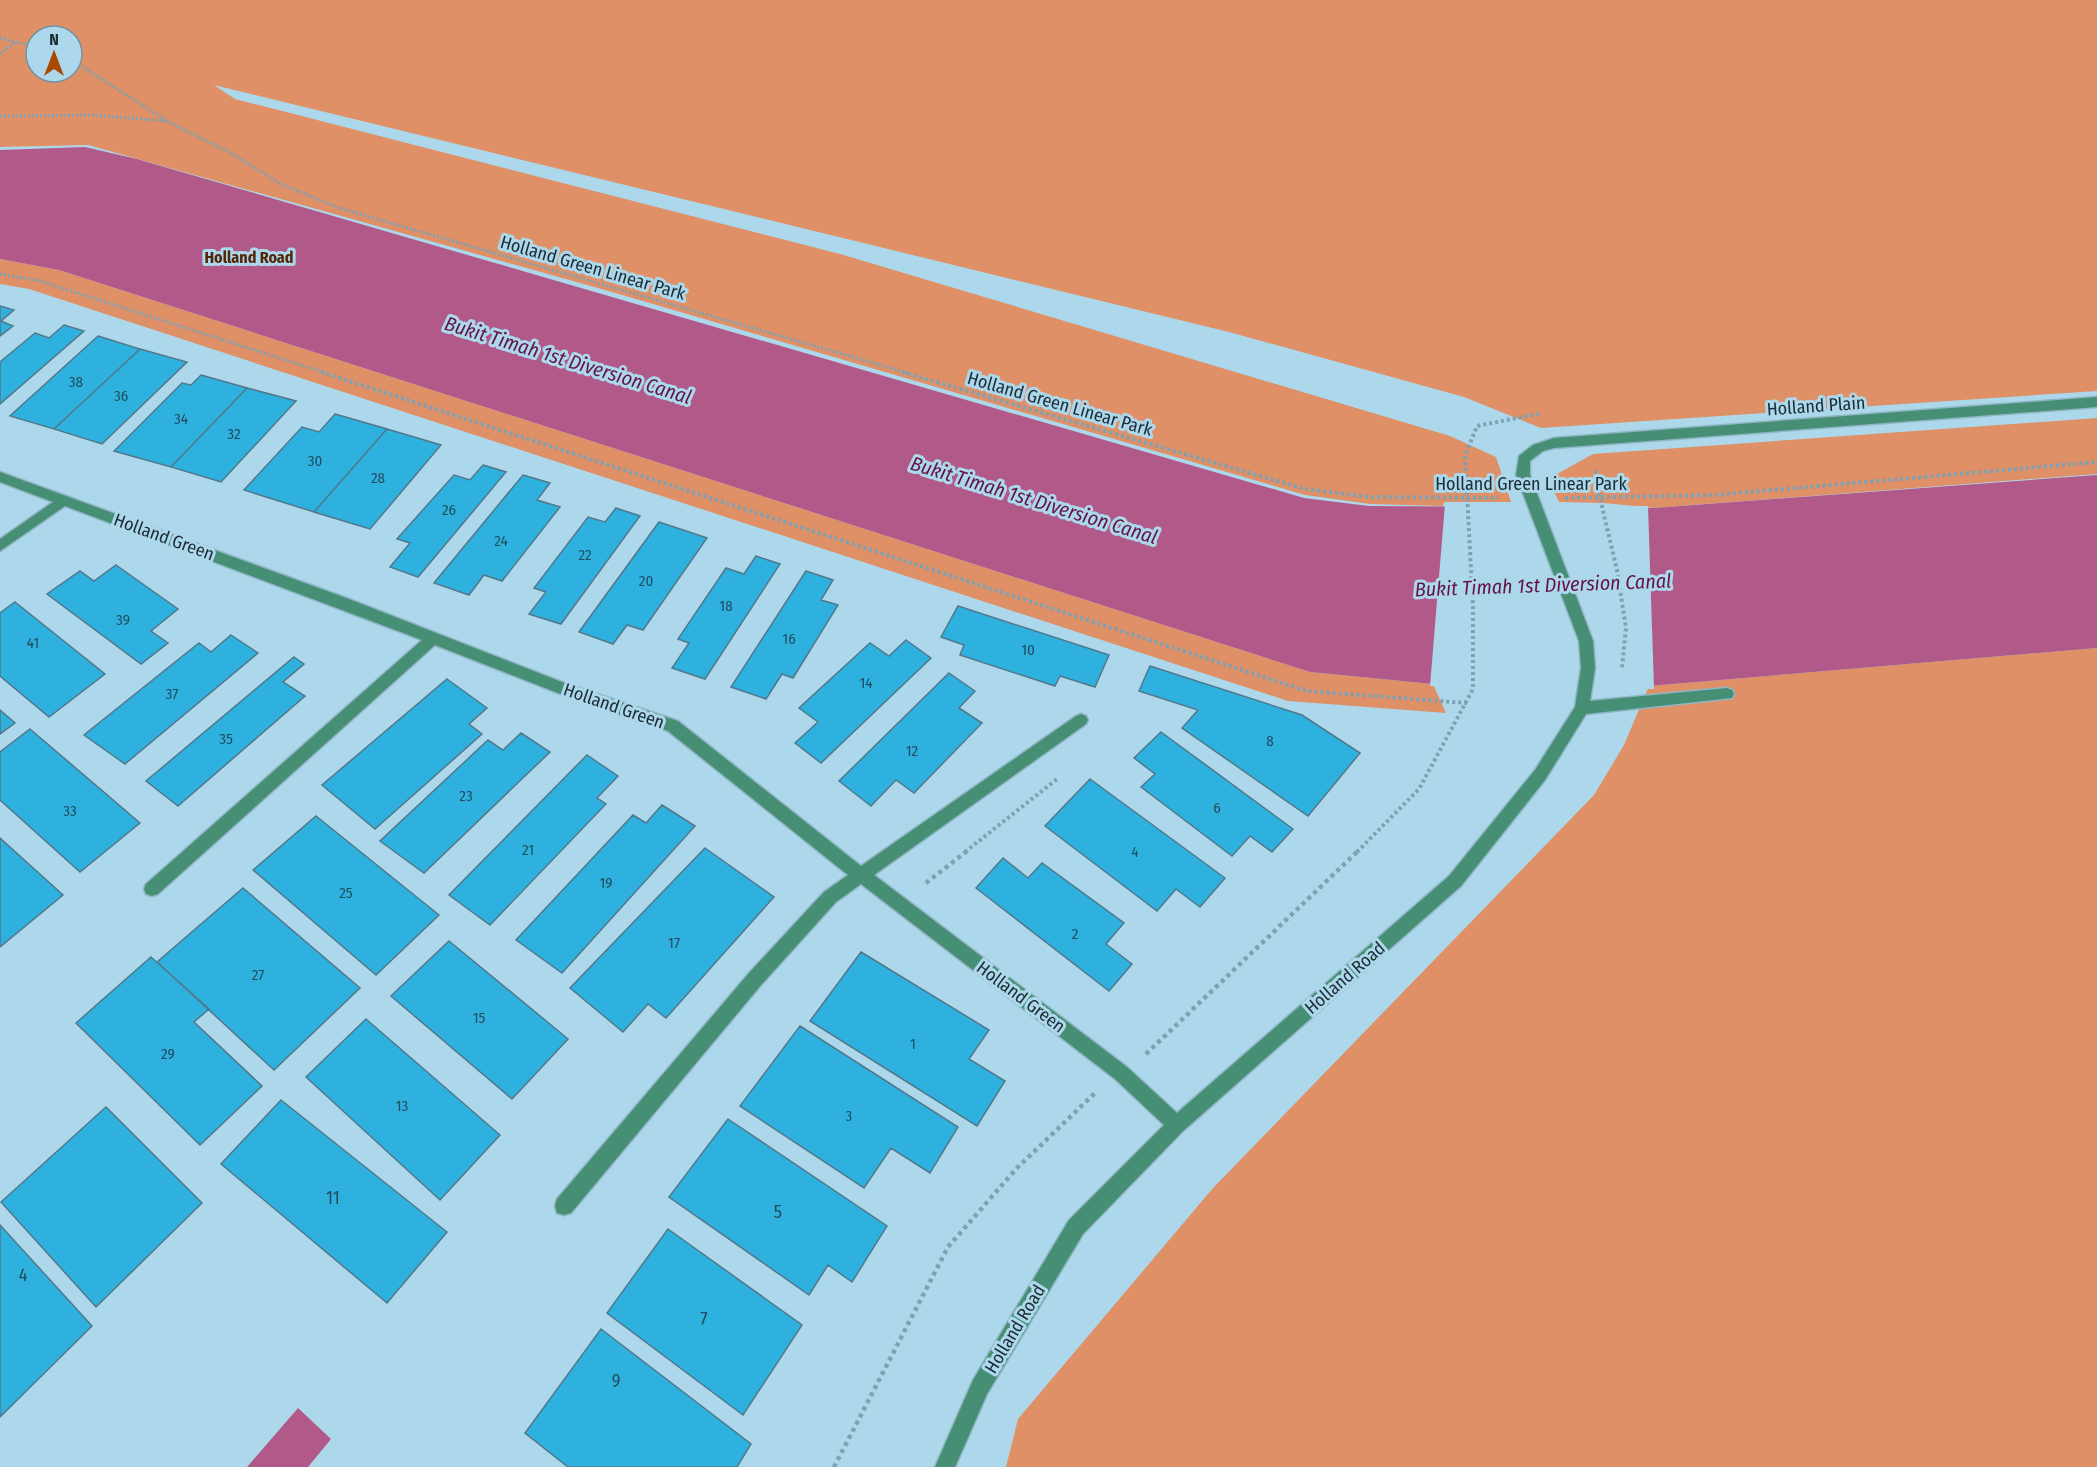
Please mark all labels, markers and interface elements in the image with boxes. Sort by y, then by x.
north arrow [24,24,84,84]
text: N [49,30,59,49]
street label: Holland Green Linear Park [498,231,689,305]
district label: Holland Road [204,248,294,267]
water label: Bukit Timah 1st Diversion Canal [442,311,694,409]
street label: Holland Green Linear Park [965,367,1156,441]
house number: 38 [69,373,83,391]
house number: 36 [114,387,128,405]
street label: Holland Plain [1766,392,1866,420]
house number: 34 [174,410,188,428]
house number: 32 [227,425,241,443]
water label: Bukit Timah 1st Diversion Canal [908,451,1160,549]
house number: 30 [308,452,322,470]
house number: 28 [371,469,385,487]
street label: Holland Green Linear Park [1435,473,1627,495]
house number: 26 [442,501,456,519]
street label: Holland Green [111,509,217,565]
house number: 24 [494,532,508,550]
house number: 22 [578,546,592,564]
water label: Bukit Timah 1st Diversion Canal [1414,569,1672,601]
house number: 20 [639,572,653,590]
house number: 18 [719,597,733,615]
house number: 39 [116,611,130,629]
house number: 16 [782,630,796,648]
house number: 41 [27,634,39,652]
house number: 10 [1021,641,1035,659]
house number: 14 [859,674,873,692]
street label: Holland Green [561,678,667,734]
house number: 37 [166,685,178,703]
house number: 35 [219,730,233,748]
house number: 8 [1266,732,1274,750]
house number: 12 [906,742,919,760]
house number: 23 [459,787,473,805]
house number: 6 [1213,799,1221,817]
house number: 33 [63,802,77,820]
house number: 21 [522,841,534,859]
house number: 4 [1131,843,1139,861]
house number: 19 [599,874,613,892]
house number: 25 [339,884,353,902]
house number: 2 [1072,925,1079,943]
house number: 17 [668,934,680,952]
street label: Holland Road [1300,937,1390,1019]
street label: Holland Green [972,957,1070,1037]
house number: 27 [252,966,264,984]
house number: 15 [473,1009,485,1027]
house number: 1 [910,1035,916,1053]
house number: 29 [161,1045,175,1063]
house number: 13 [396,1097,409,1115]
house number: 3 [846,1107,853,1125]
house number: 11 [326,1187,340,1209]
house number: 5 [774,1201,782,1223]
house number: 4 [19,1264,28,1286]
street label: Holland Road [980,1281,1050,1377]
house number: 7 [700,1308,708,1330]
house number: 9 [612,1370,620,1392]

